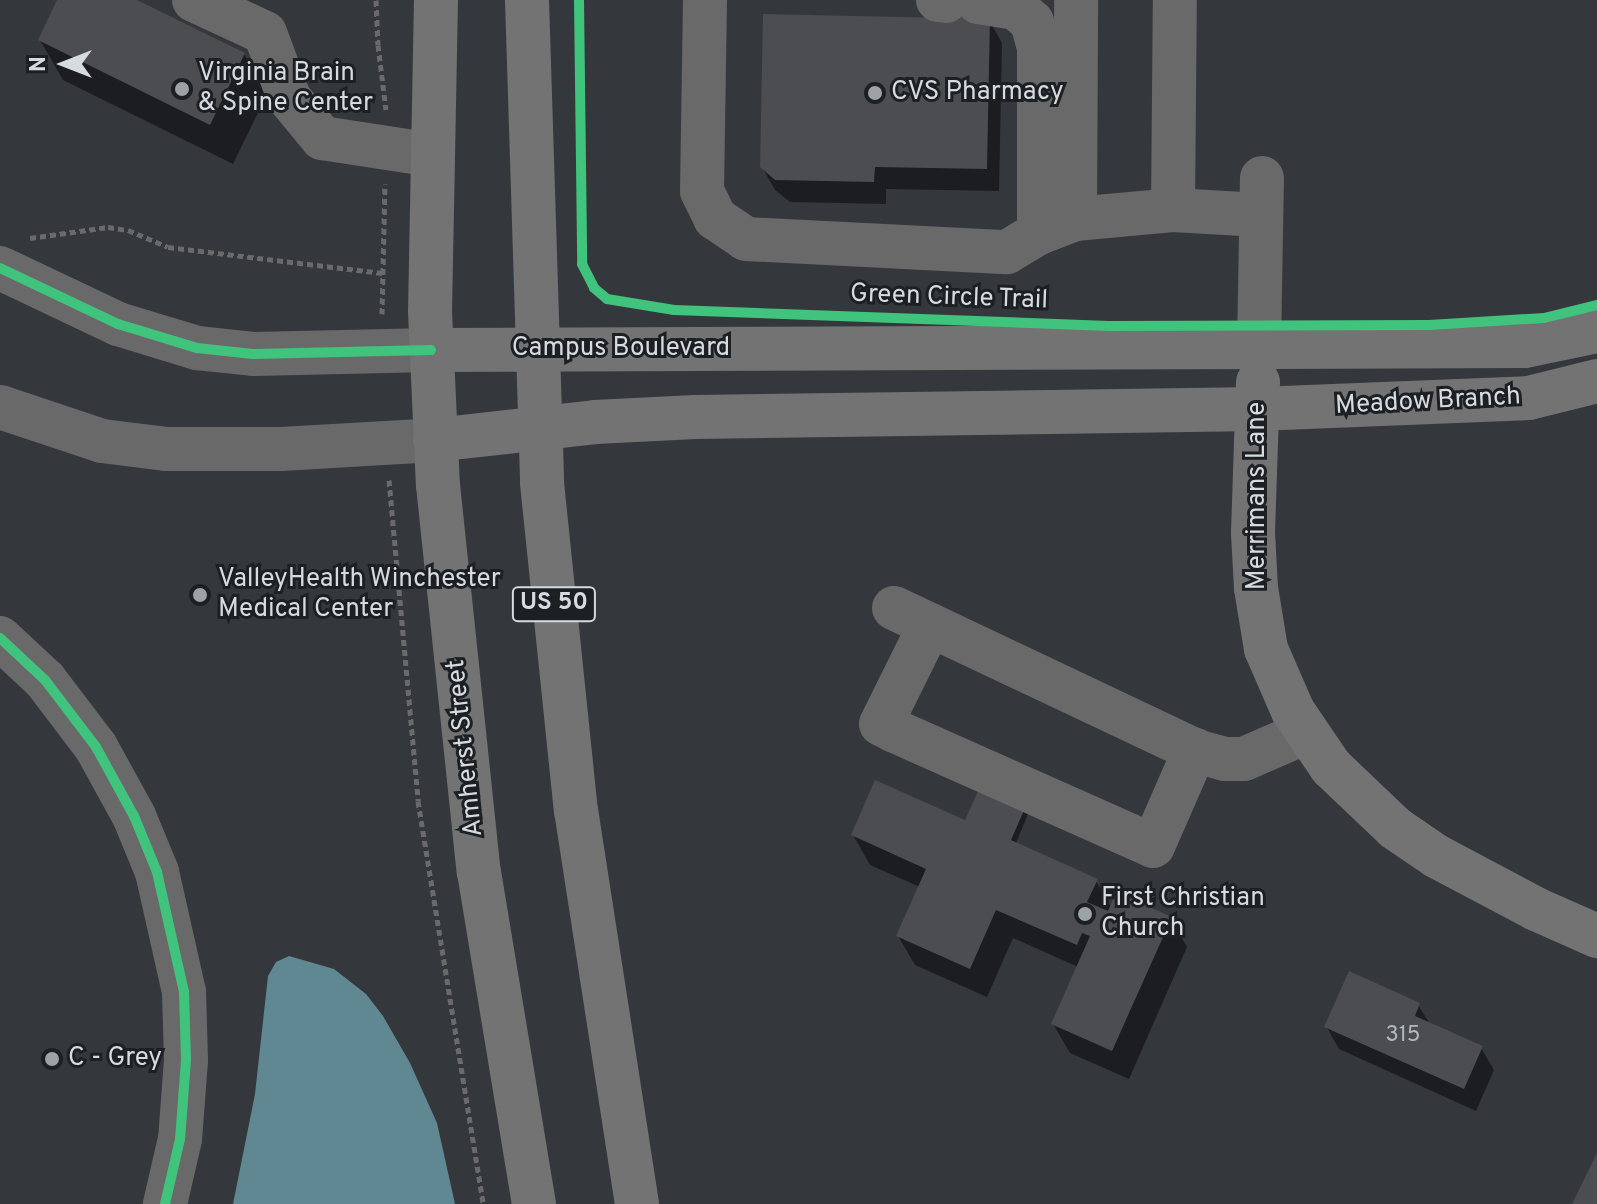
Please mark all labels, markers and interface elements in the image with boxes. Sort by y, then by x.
north arrow [24,24,104,104]
text: N [26,56,53,72]
place label: Virginia Brain & Spine Center [198,58,373,120]
place label: CVS Pharmacy [891,77,1064,109]
marker: Virginia Brain & Spine Center [173,80,191,98]
marker: CVS Pharmacy [866,84,884,102]
street label: Green Circle Trail [849,279,1049,317]
street label: Campus Boulevard [512,333,730,365]
street label: Meadow Branch [1334,382,1522,422]
street label: Merrimans Lane [1242,402,1274,590]
place label: ValleyHealth Winchester Medical Center [218,564,501,626]
marker: ValleyHealth Winchester Medical Center [189,584,211,606]
road number: US 50 [510,584,598,624]
street label: Amherst Street [441,658,491,838]
place label: First Christian Church [1101,883,1265,944]
marker: First Christian Church [1076,905,1094,923]
house number: 315 [1385,1023,1421,1049]
place label: C - Grey [68,1043,162,1075]
marker: C - Grey [43,1050,61,1068]

